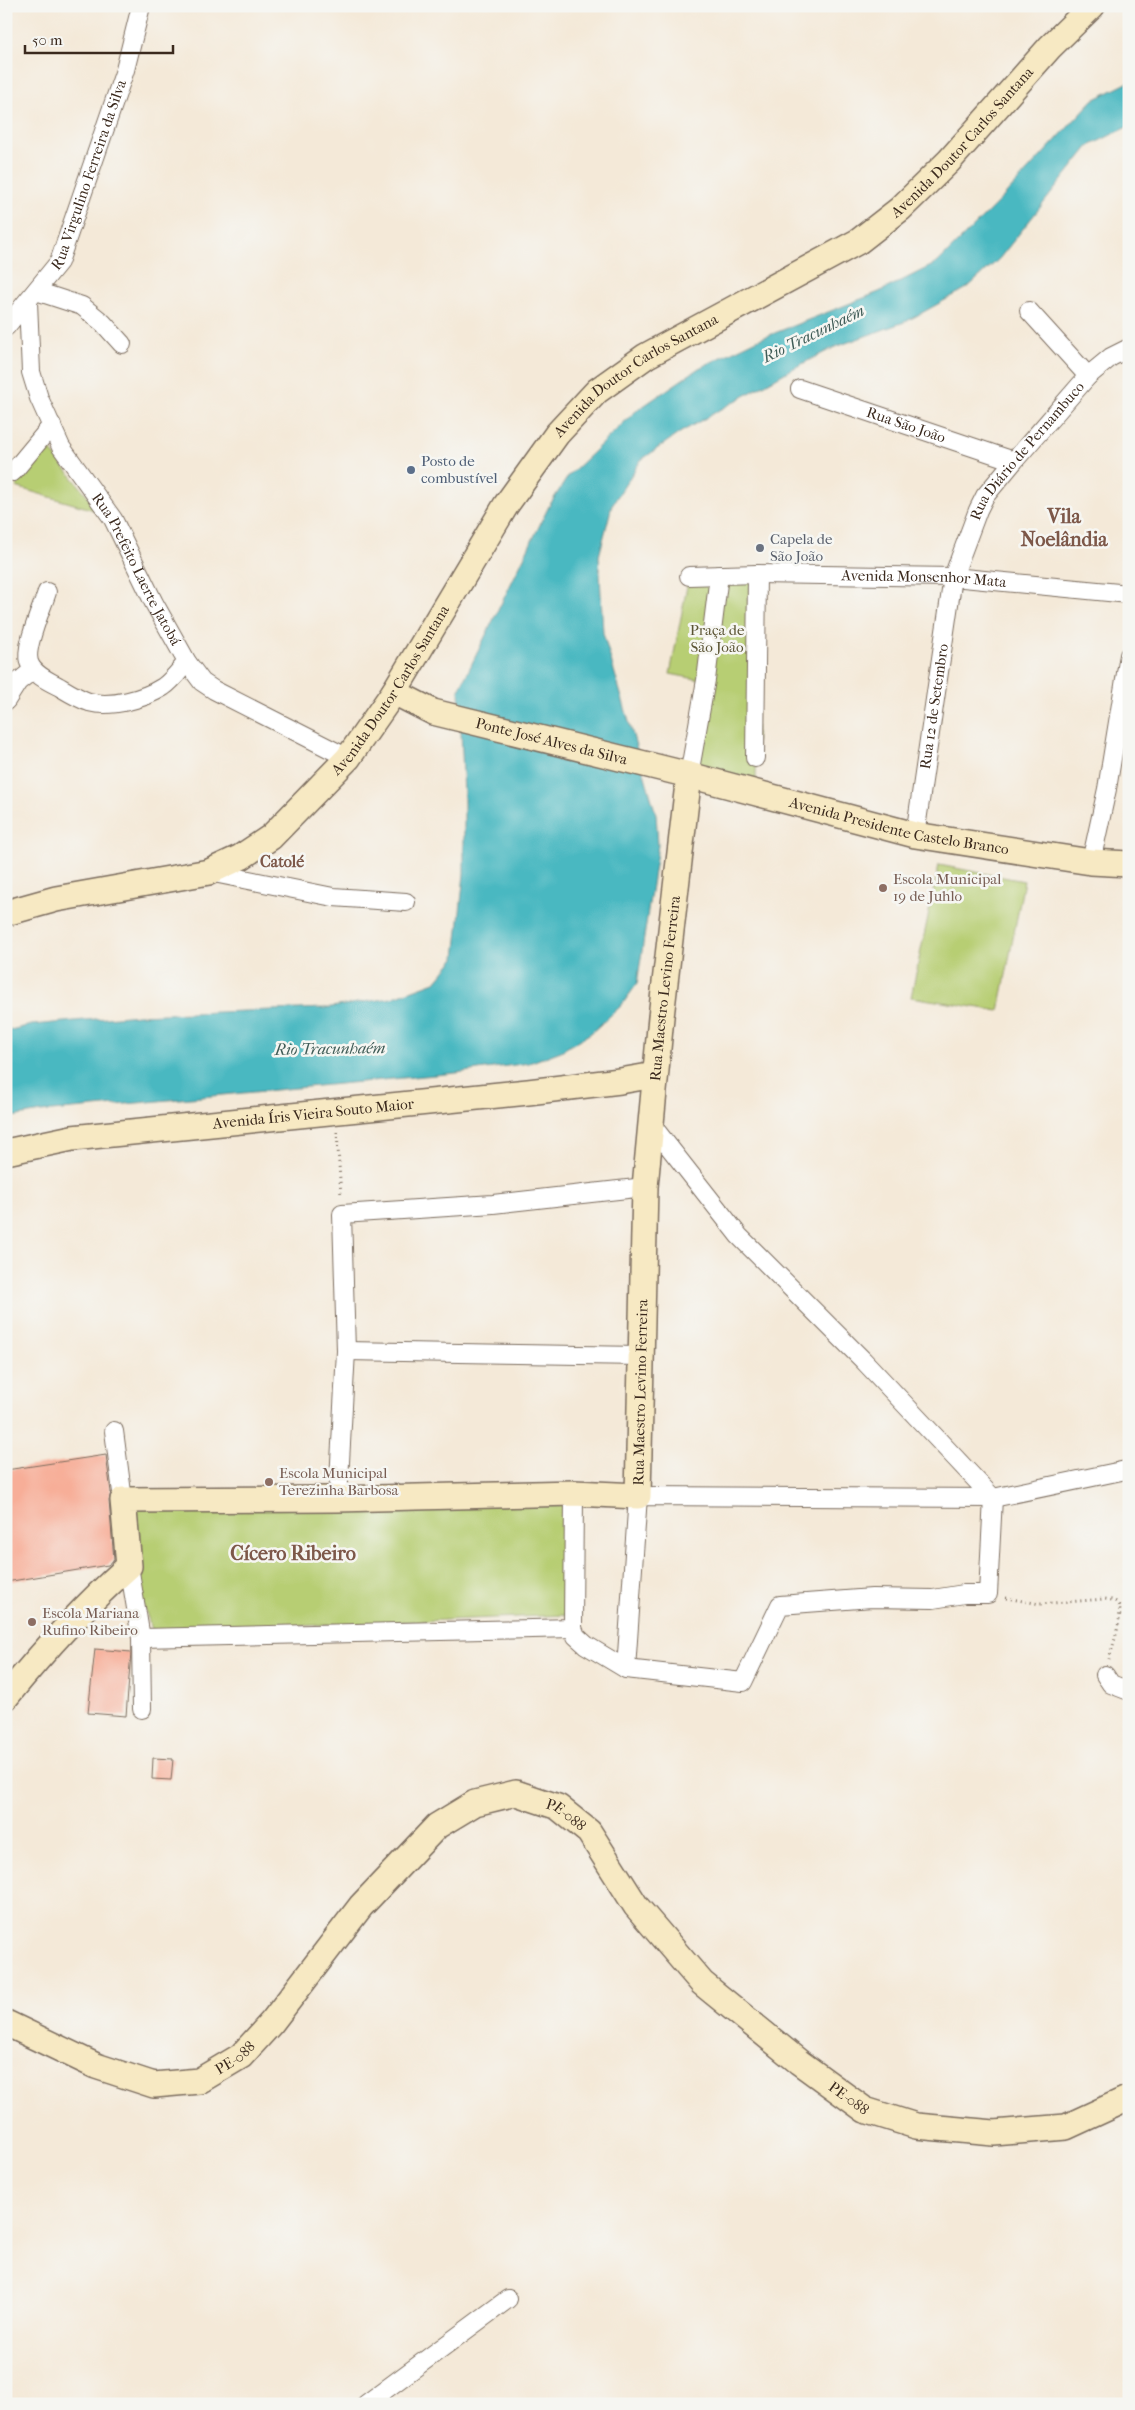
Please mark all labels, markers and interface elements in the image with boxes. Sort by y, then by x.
scale bar [25,22,172,54]
text: 50 m [32,31,63,49]
street label: Avenida Doutor Carlos Santana [887,62,1038,222]
street label: Rua Virgulino Ferreira da Silva [47,76,130,274]
water label: Rio Tracunhaém [758,301,867,367]
street label: Avenida Doutor Carlos Santana [549,309,722,442]
street label: Rua Diário de Pernambuco [966,378,1088,523]
street label: Rua São João [864,403,948,446]
place label: Posto de combustível [421,452,498,487]
marker: Posto de combustível [405,464,417,476]
street label: Rua Prefeito Laerte Jatobá [88,489,185,649]
district label: Vila Noelândia [1020,505,1108,551]
place label: Capela de São João [770,530,833,565]
marker: Capela de São João [754,542,766,554]
street label: Avenida Monsenhor Mata [840,566,1008,591]
street label: Avenida Doutor Carlos Santana [327,601,453,779]
park label: Praça de São João [690,621,745,656]
street label: Rua 12 de Setembro [916,642,952,770]
street label: Ponte José Alves da Silva [474,714,630,769]
street label: Avenida Presidente Castelo Branco [787,793,1011,858]
district label: Catolé [260,852,304,871]
place label: Escola Municipal 19 de Juhlo [893,870,1001,905]
marker: Escola Municipal 19 de Juhlo [877,882,889,894]
street label: Rua Maestro Levino Ferreira [646,894,684,1082]
water label: Rio Tracunhaém [273,1038,386,1059]
street label: Avenida Íris Vieira Souto Maior [211,1094,415,1133]
street label: Rua Maestro Levino Ferreira [629,1298,651,1486]
place label: Escola Municipal Terezinha Barbosa [279,1464,399,1499]
marker: Escola Municipal Terezinha Barbosa [263,1476,275,1488]
district label: Cícero Ribeiro [230,1542,356,1565]
place label: Escola Mariana Rufino Ribeiro [42,1604,140,1639]
marker: Escola Mariana Rufino Ribeiro [26,1616,38,1628]
street label: PE-088 [544,1795,590,1835]
street label: PE-088 [212,2037,259,2078]
street label: PE-088 [825,2078,873,2119]

